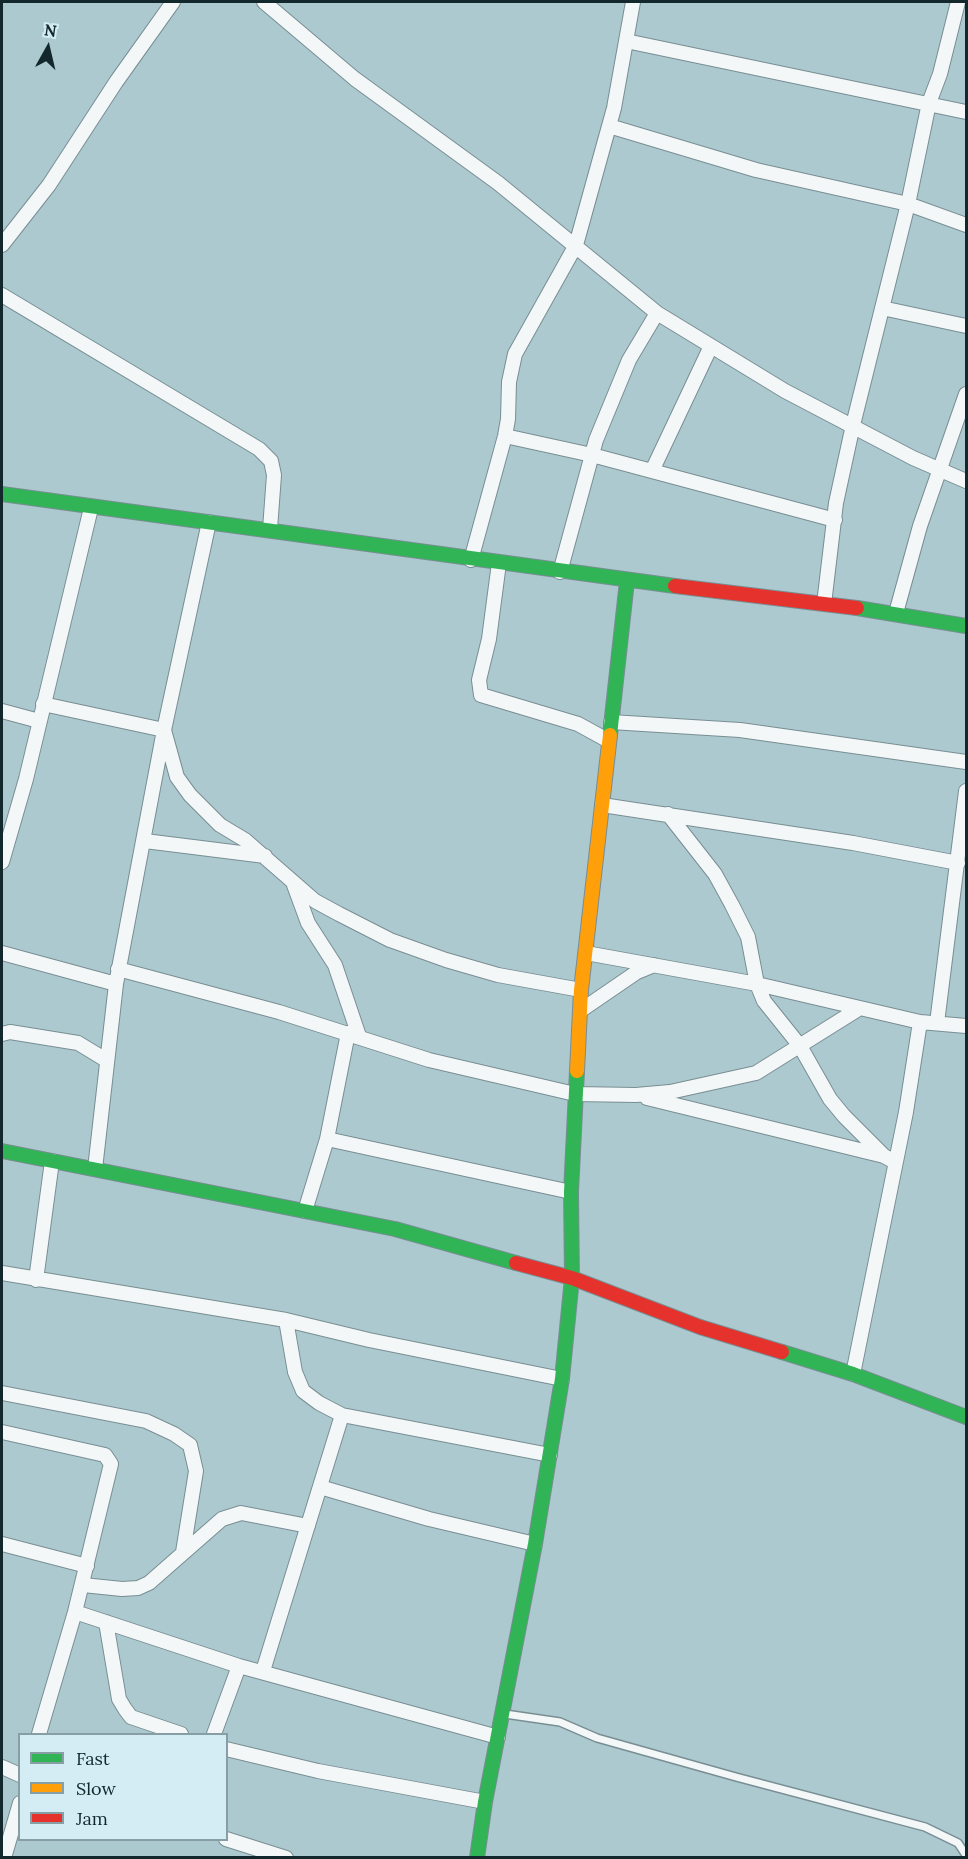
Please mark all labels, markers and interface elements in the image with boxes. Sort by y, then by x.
north arrow [18,18,78,78]
text: N [43,19,58,41]
legend [18,1733,228,1841]
text: Fast [76,1747,110,1770]
text: Slow [76,1777,116,1800]
text: Jam [76,1807,108,1830]

